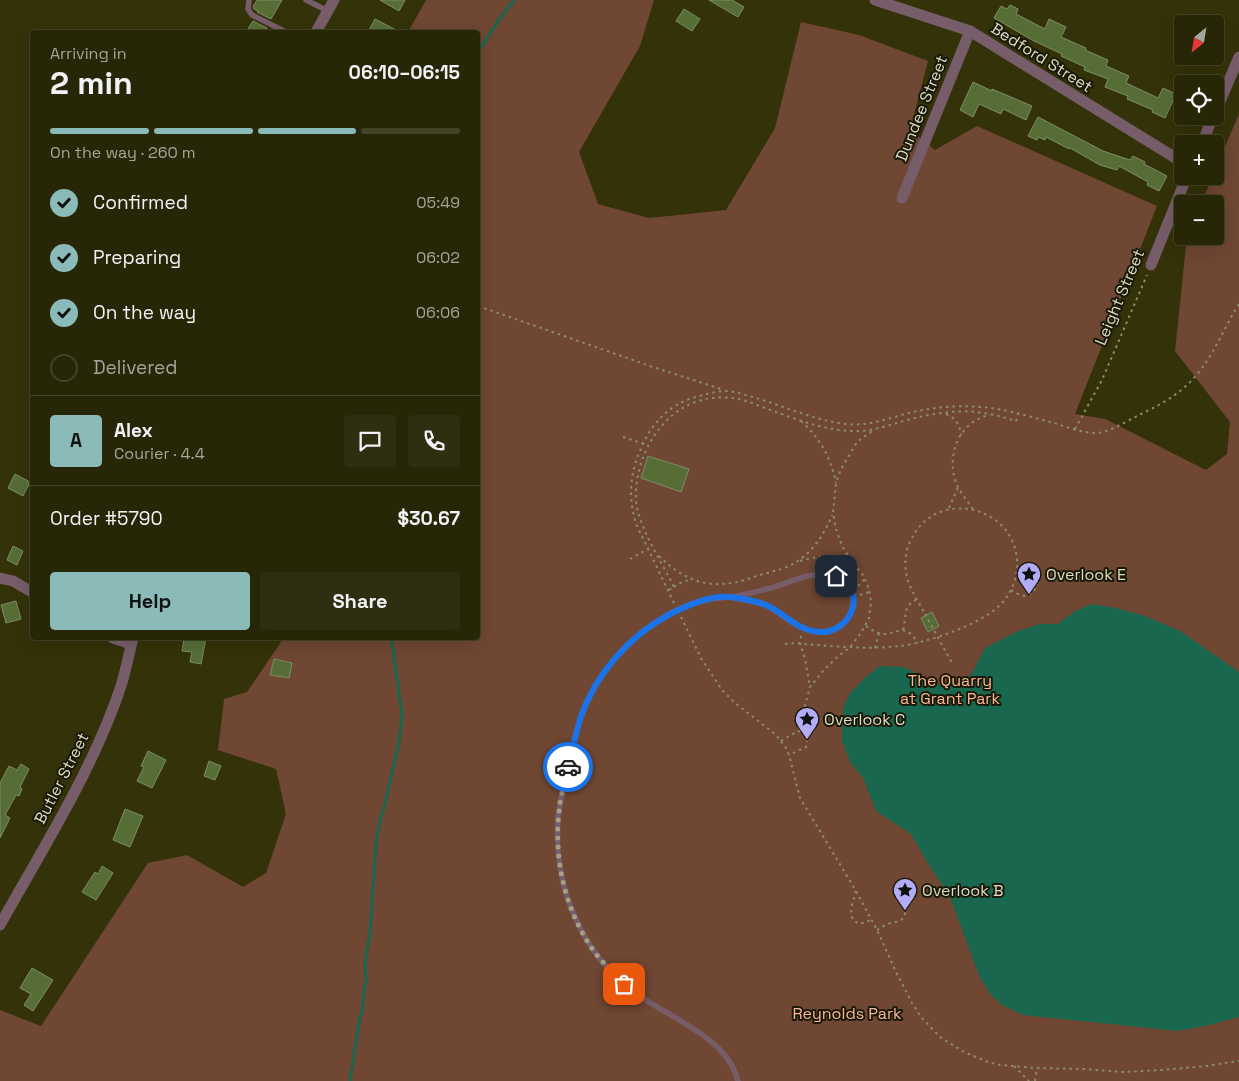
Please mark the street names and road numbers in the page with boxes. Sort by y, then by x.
street label: Bedford Street [987,18,1096,97]
street label: Dundee Street [891,52,952,164]
street label: Leight Street [1090,246,1149,348]
street label: Butler Street [29,729,94,828]

